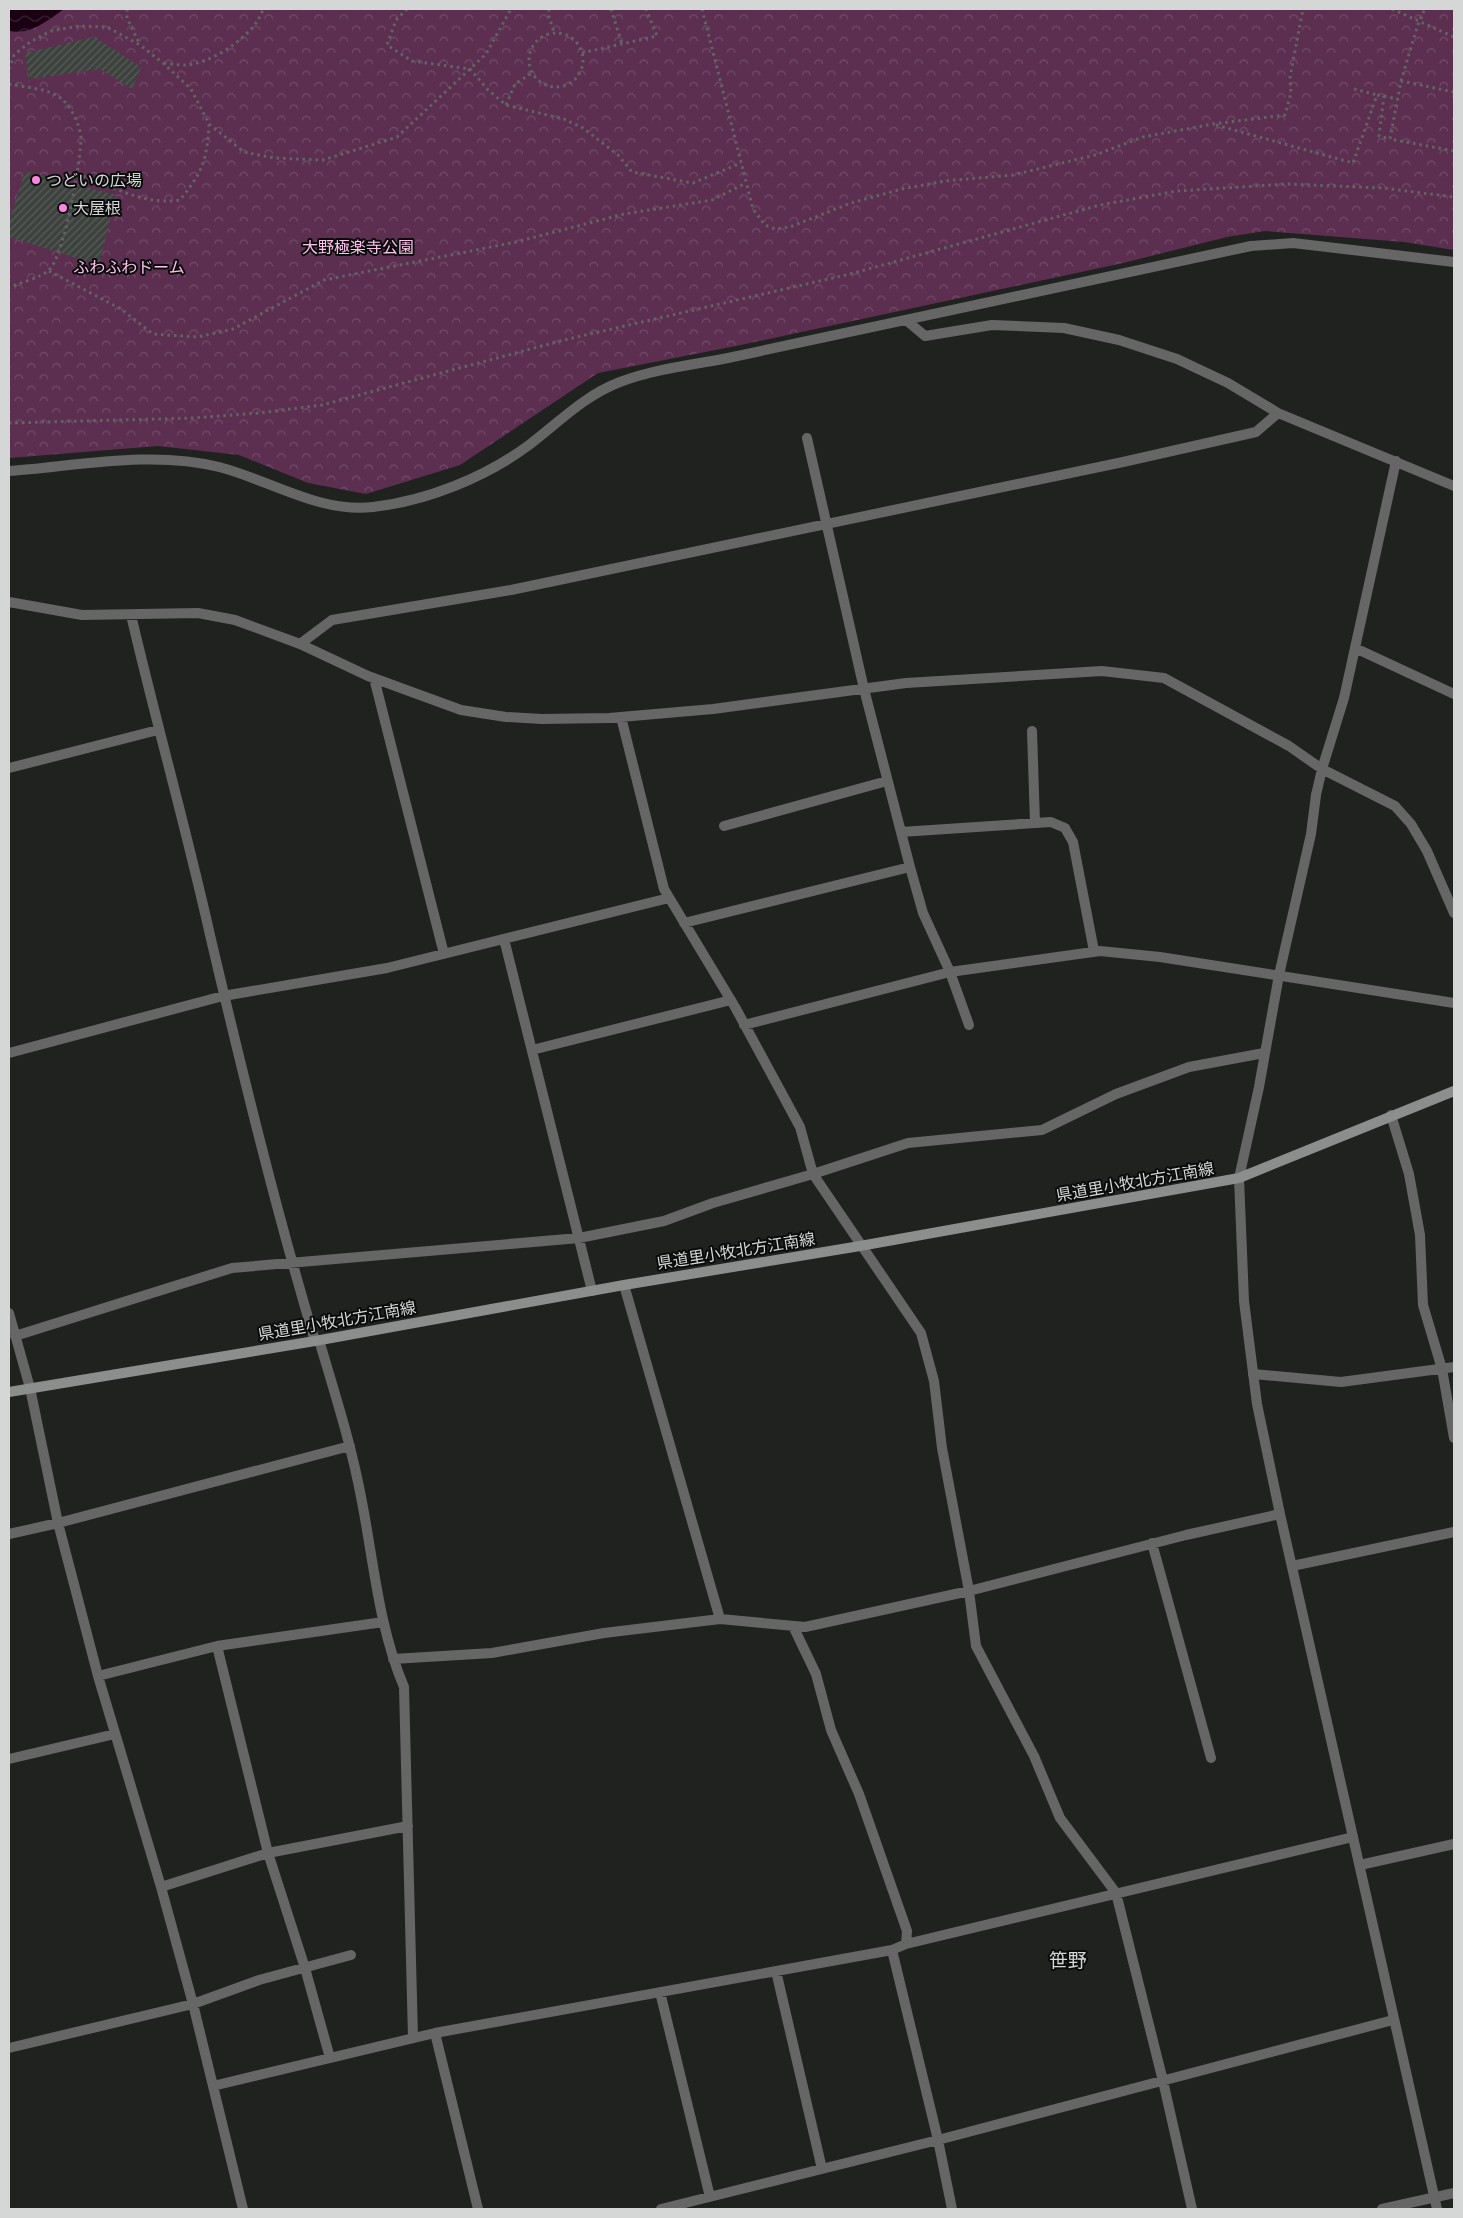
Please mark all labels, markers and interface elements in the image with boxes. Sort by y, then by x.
place label: つどいの広場 [46,171,142,190]
marker: つどいの広場 [30,174,42,186]
place label: 大屋根 [73,199,121,218]
marker: 大屋根 [57,202,69,214]
park label: 大野極楽寺公園 [302,238,414,257]
park label: ふわふわドーム [73,258,185,277]
street label: 県道里小牧北方江南線 [1055,1159,1215,1205]
street label: 県道里小牧北方江南線 [655,1229,817,1273]
street label: 県道里小牧北方江南線 [257,1298,417,1344]
district label: 笹野 [1049,1949,1087,1972]

